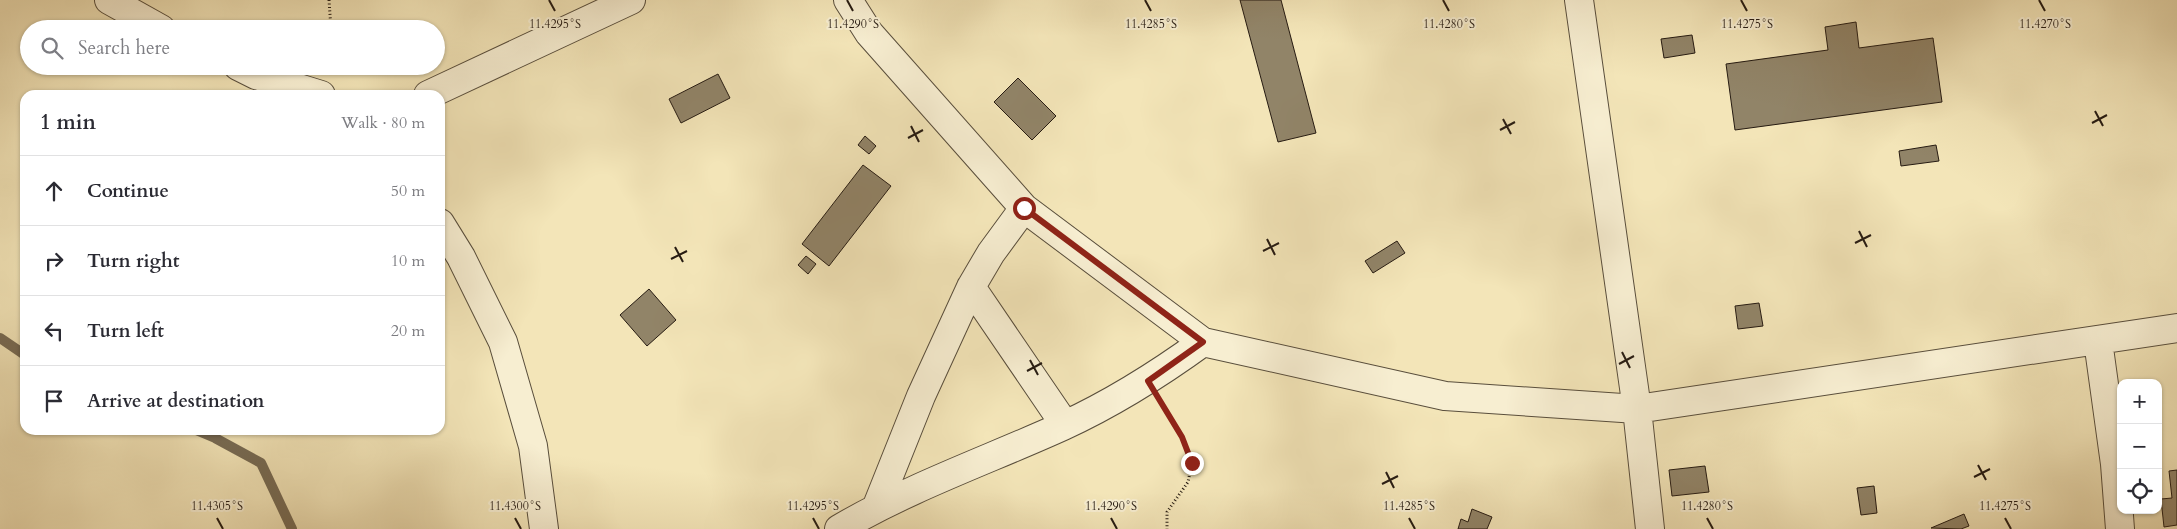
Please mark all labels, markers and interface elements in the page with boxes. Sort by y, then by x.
text: 11.4295°S [529,16,581,32]
text: 11.4290°S [827,16,879,32]
text: 11.4285°S [1125,16,1177,32]
text: 11.4280°S [1423,16,1475,32]
text: 11.4275°S [1721,16,1773,32]
text: 11.4270°S [2019,16,2071,32]
search box [20,20,445,75]
icon: search [38,34,66,62]
text: Search here [78,35,170,61]
text: 1 min [40,108,96,137]
text: Walk · 80 m [341,112,425,134]
icon: ahead [40,177,68,205]
text: Continue [87,178,169,204]
text: 50 m [391,180,425,202]
route start [1013,197,1036,220]
icon: right [40,247,68,275]
text: Turn right [87,248,179,274]
text: 10 m [391,250,425,272]
icon: left [40,317,68,345]
text: Turn left [87,318,164,344]
text: 20 m [391,320,425,342]
map controls [2117,379,2162,514]
button: + [2117,379,2162,424]
icon: arrive [40,387,68,415]
text: Arrive at destination [87,388,264,414]
button: − [2117,424,2162,469]
route end [1181,452,1204,475]
button: locate [2117,469,2162,514]
text: 11.4305°S [191,498,243,514]
text: 11.4300°S [489,498,541,514]
text: 11.4295°S [787,498,839,514]
text: 11.4290°S [1085,498,1137,514]
text: 11.4285°S [1383,498,1435,514]
text: 11.4280°S [1681,498,1733,514]
text: 11.4275°S [1979,498,2031,514]

